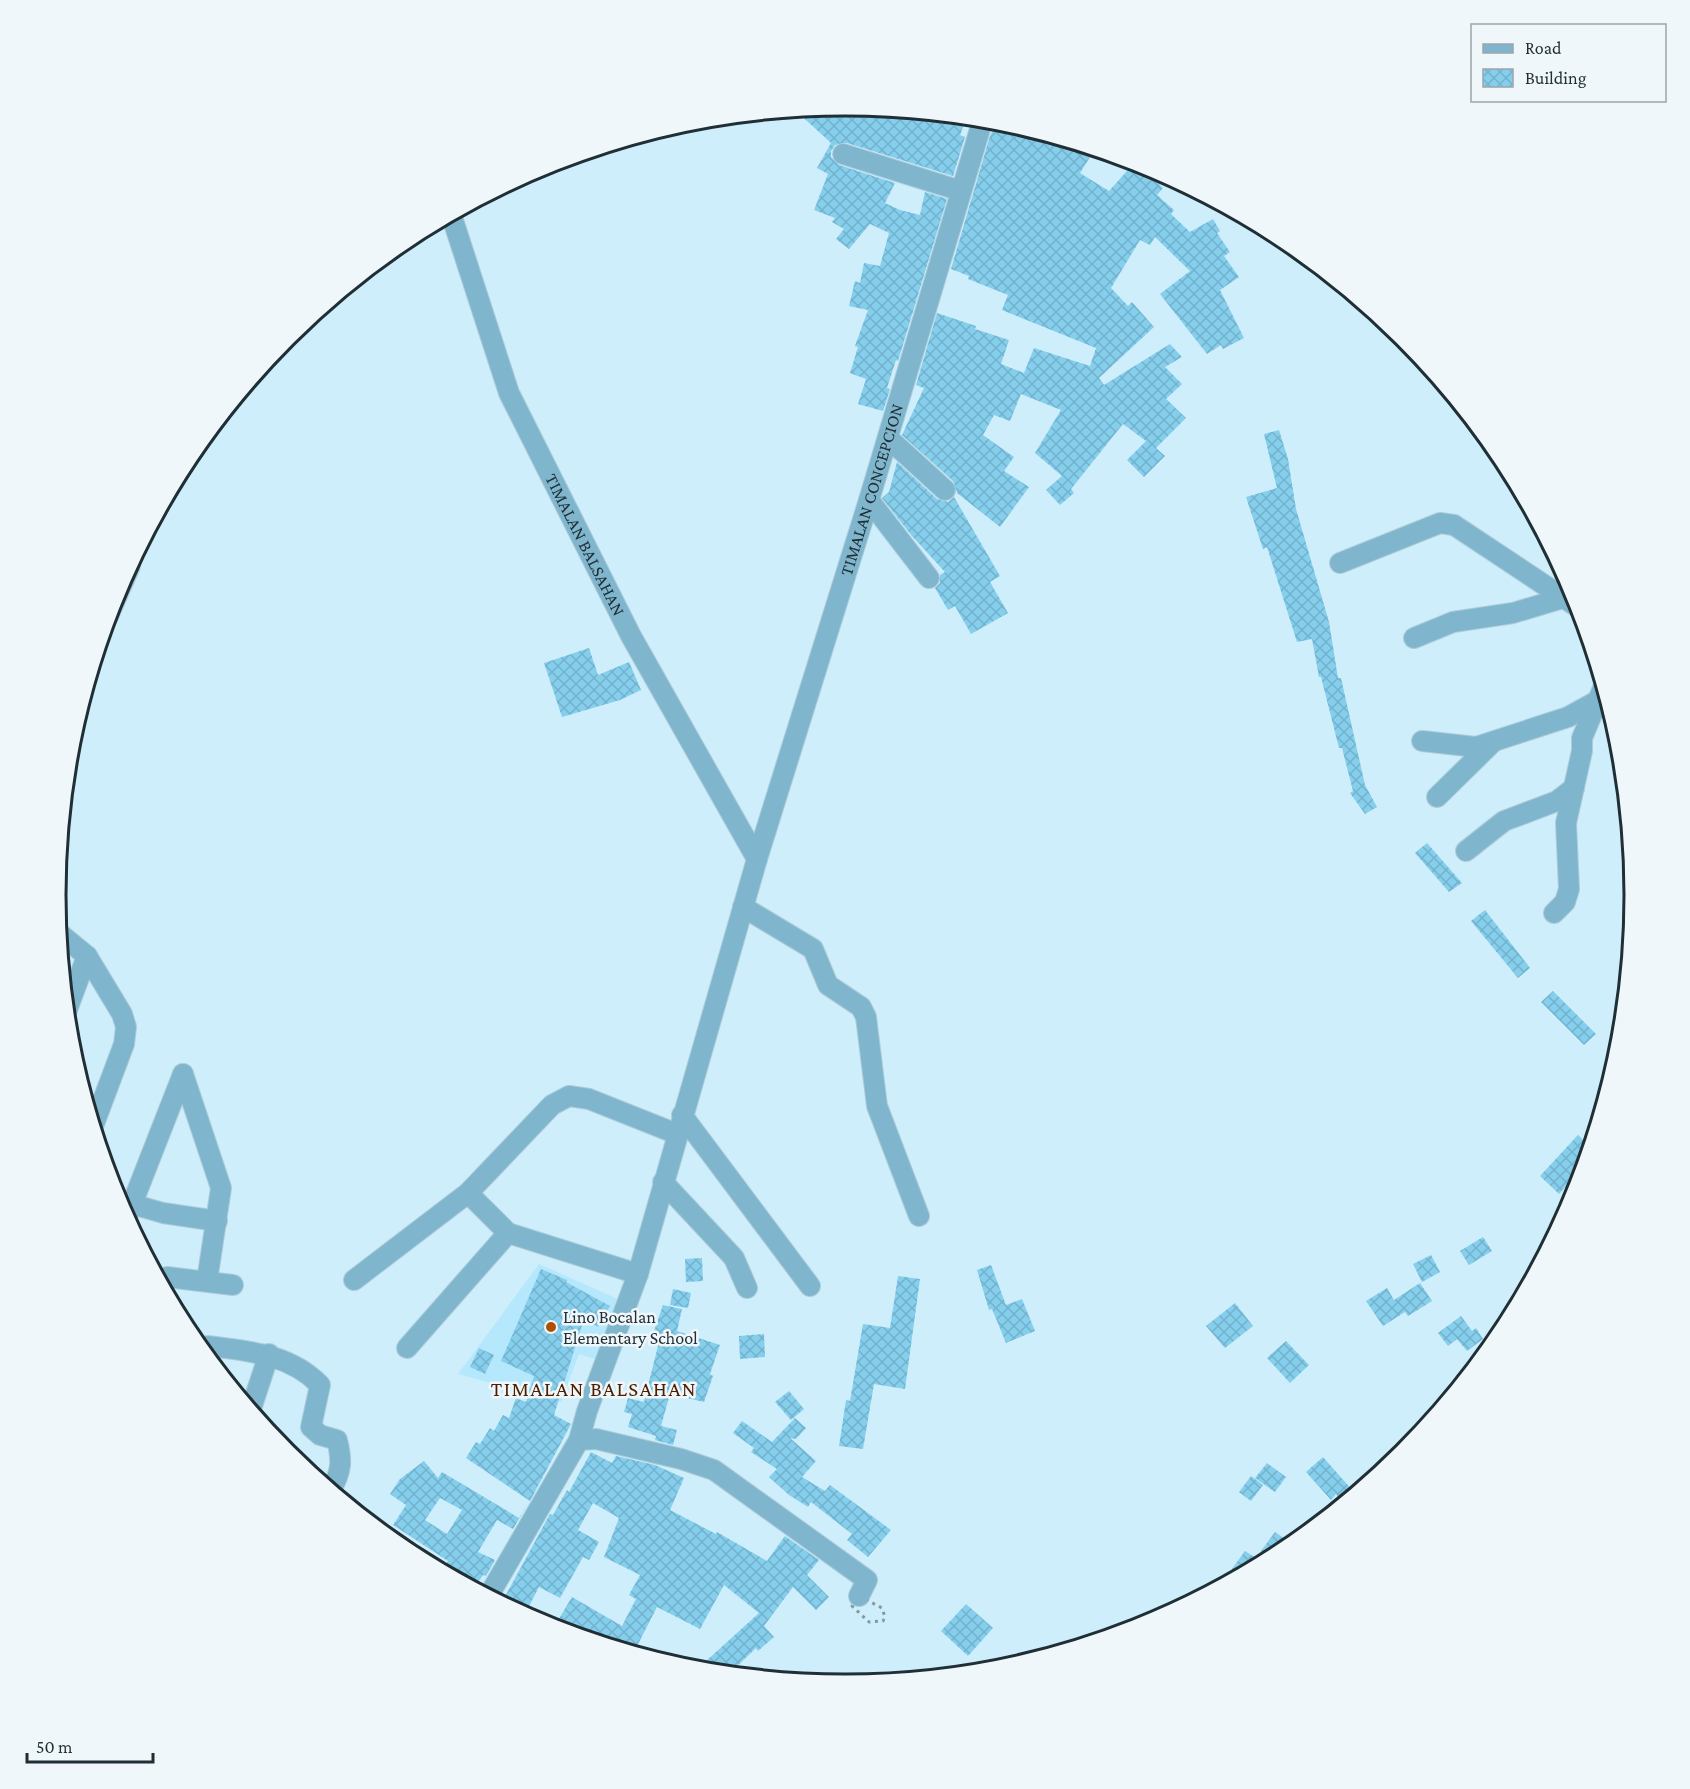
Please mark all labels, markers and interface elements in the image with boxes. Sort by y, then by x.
legend [1471,24,1666,102]
text: Road [1525,38,1562,58]
text: Building [1525,68,1587,88]
street label: TIMALAN CONCEPCION [836,401,907,578]
street label: TIMALAN BALSAHAN [541,470,629,619]
place label: Lino Bocalan Elementary School [563,1307,698,1348]
marker: Lino Bocalan Elementary School [544,1320,558,1334]
district label: TIMALAN BALSAHAN [491,1377,697,1401]
scale bar [27,1726,153,1764]
text: 50 m [36,1737,73,1757]

